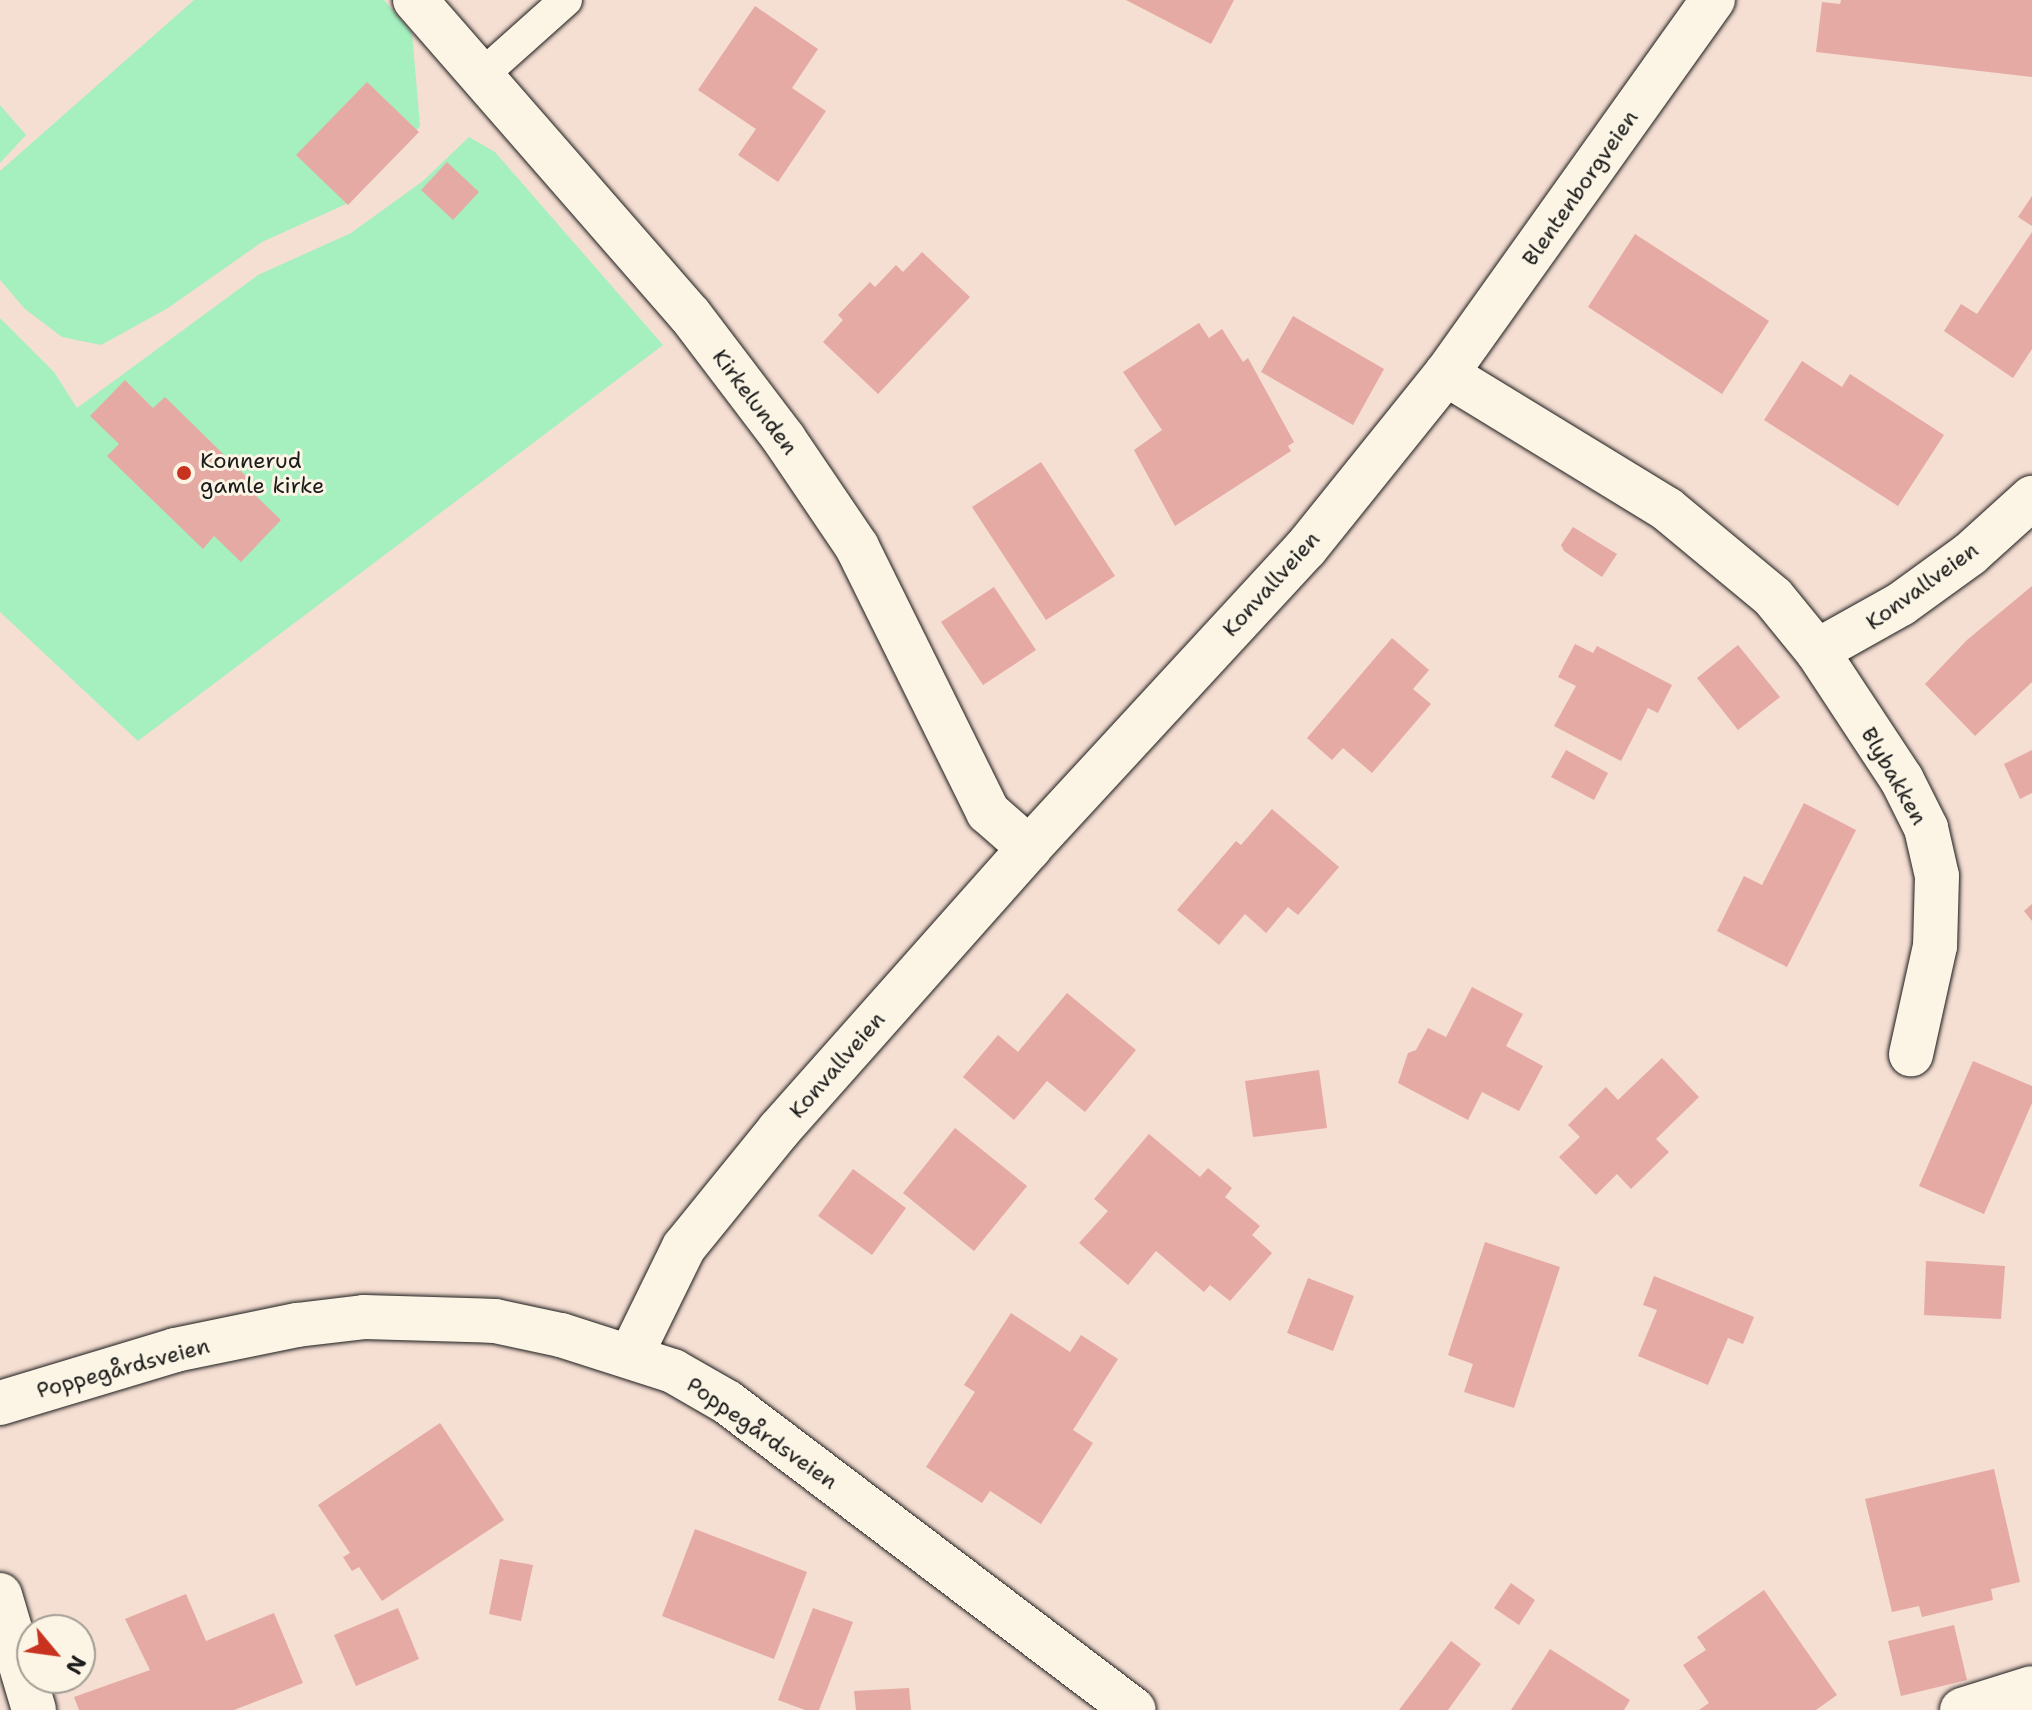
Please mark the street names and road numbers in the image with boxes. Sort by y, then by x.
street label: Blentenborgveien [1516,105,1644,271]
street label: Kirkelunden [707,344,803,460]
street label: Konvallveien [1217,526,1325,642]
street label: Konvallveien [1861,536,1983,636]
street label: Blybakken [1855,722,1933,830]
street label: Konvallveien [784,1006,890,1124]
street label: Poppegårdsveien [34,1332,212,1404]
street label: Poppegårdsveien [682,1371,842,1495]

